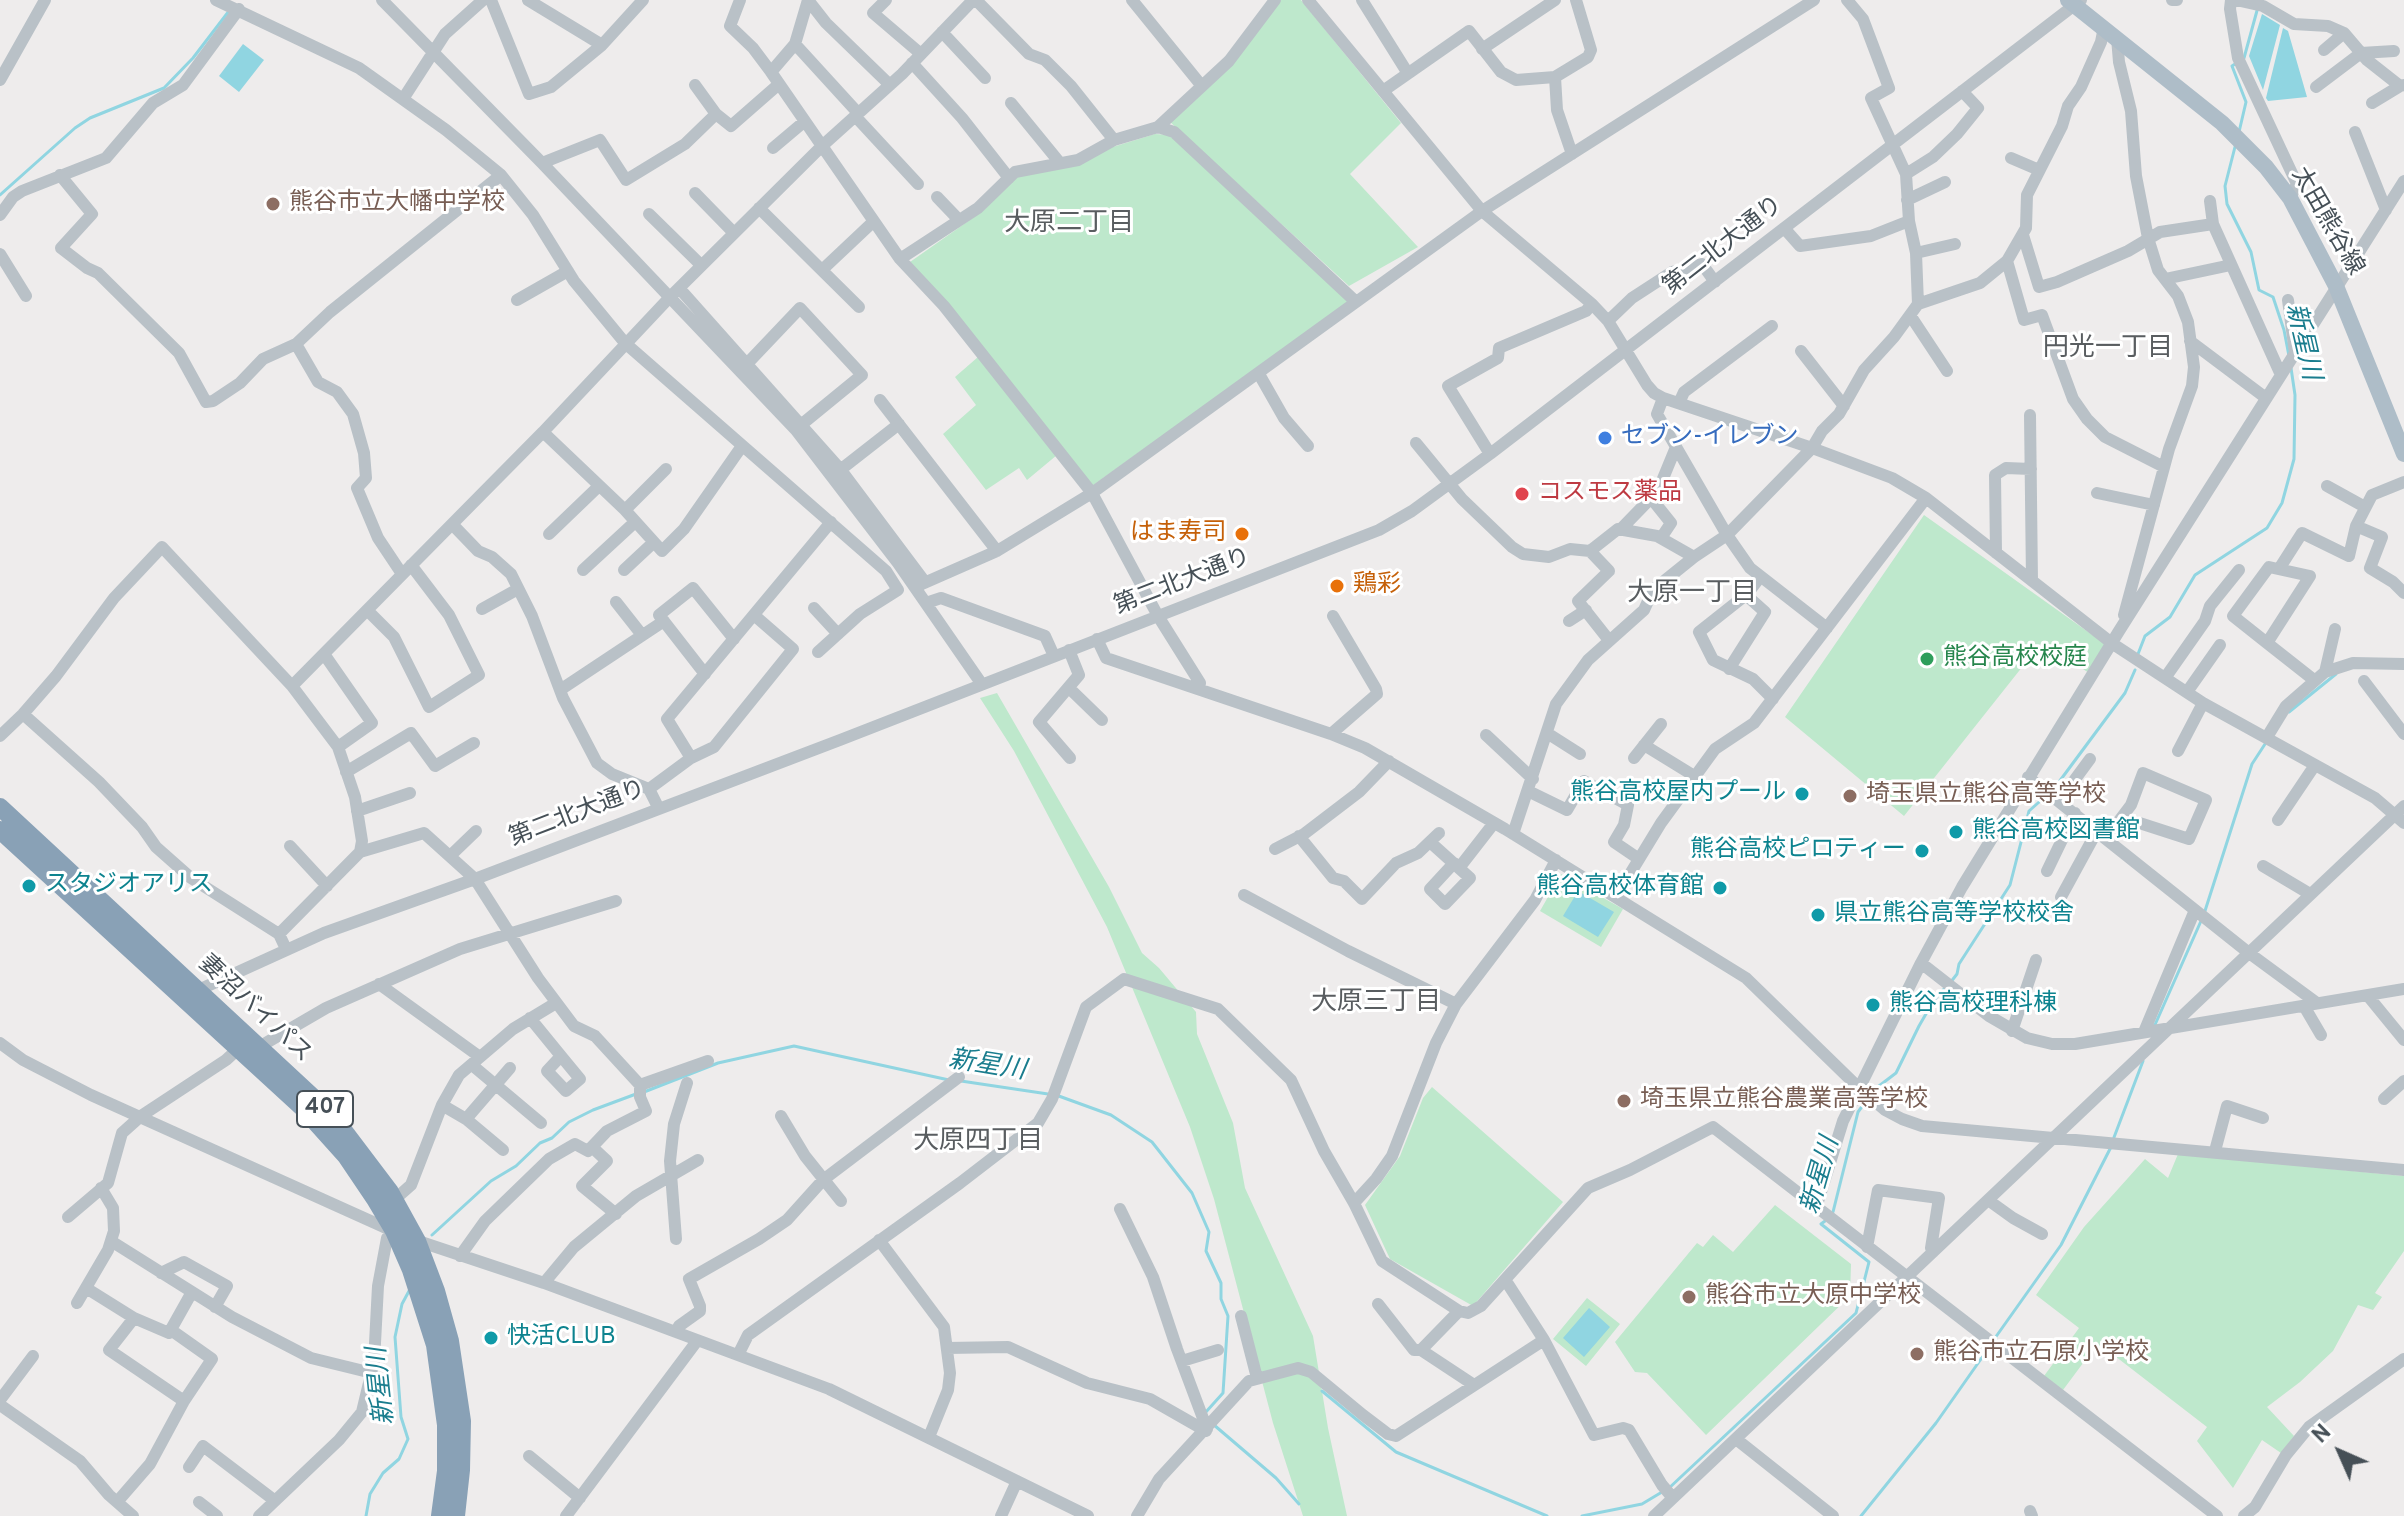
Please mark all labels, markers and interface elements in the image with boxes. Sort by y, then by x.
street label: 太田熊谷線 [2284,163,2368,281]
place label: 熊谷市立大幡中学校 [289,190,505,218]
street label: 第二北大通り [1658,191,1790,303]
marker: 熊谷市立大幡中学校 [264,195,282,213]
district label: 大原二丁目 [1004,209,1134,241]
water label: 新星川 [2277,300,2325,384]
district label: 円光一丁目 [2043,334,2173,366]
place label: セブン-イレブン [1621,424,1799,452]
marker: セブン-イレブン [1596,429,1614,447]
place label: コスモス薬品 [1538,480,1682,508]
marker: コスモス薬品 [1513,485,1531,503]
place label: はま寿司 [1130,520,1226,548]
marker: はま寿司 [1233,525,1251,543]
street label: 第二北大通り [1111,544,1255,622]
place label: 鶏彩 [1353,572,1401,600]
marker: 鶏彩 [1328,577,1346,595]
district label: 大原一丁目 [1627,579,1757,611]
place label: 熊谷高校校庭 [1943,645,2087,673]
marker: 熊谷高校校庭 [1918,650,1936,668]
street label: 第二北大通り [506,776,650,854]
place label: 熊谷高校屋内プール [1570,780,1786,808]
place label: 埼玉県立熊谷高等学校 [1866,782,2106,810]
marker: 熊谷高校屋内プール [1793,785,1811,803]
marker: 埼玉県立熊谷高等学校 [1841,787,1859,805]
place label: 熊谷高校図書館 [1972,818,2140,846]
marker: 熊谷高校図書館 [1947,823,1965,841]
place label: 熊谷高校ピロティー [1690,837,1906,865]
marker: 熊谷高校ピロティー [1913,842,1931,860]
place label: スタジオアリス [45,872,213,900]
place label: 熊谷高校体育館 [1536,874,1704,902]
marker: スタジオアリス [20,877,38,895]
marker: 熊谷高校体育館 [1711,879,1729,897]
place label: 県立熊谷高等学校校舎 [1834,901,2074,929]
marker: 県立熊谷高等学校校舎 [1809,906,1827,924]
street label: 妻沼バイパス [192,950,316,1070]
district label: 大原三丁目 [1311,988,1441,1020]
place label: 熊谷高校理科棟 [1889,991,2057,1019]
marker: 熊谷高校理科棟 [1864,996,1882,1014]
water label: 新星川 [946,1045,1028,1089]
place label: 埼玉県立熊谷農業高等学校 [1640,1087,1928,1115]
road number: 407 [297,1091,353,1127]
marker: 埼玉県立熊谷農業高等学校 [1615,1092,1633,1110]
district label: 大原四丁目 [913,1127,1043,1159]
water label: 新星川 [1796,1134,1848,1218]
place label: 熊谷市立大原中学校 [1705,1283,1921,1311]
marker: 熊谷市立大原中学校 [1680,1288,1698,1306]
place label: 快活CLUB [507,1324,616,1352]
marker: 快活CLUB [482,1329,500,1347]
place label: 熊谷市立石原小学校 [1933,1340,2149,1368]
marker: 熊谷市立石原小学校 [1908,1345,1926,1363]
water label: 新星川 [363,1346,403,1426]
north arrow [2300,1412,2380,1492]
text: N [2308,1420,2338,1450]

